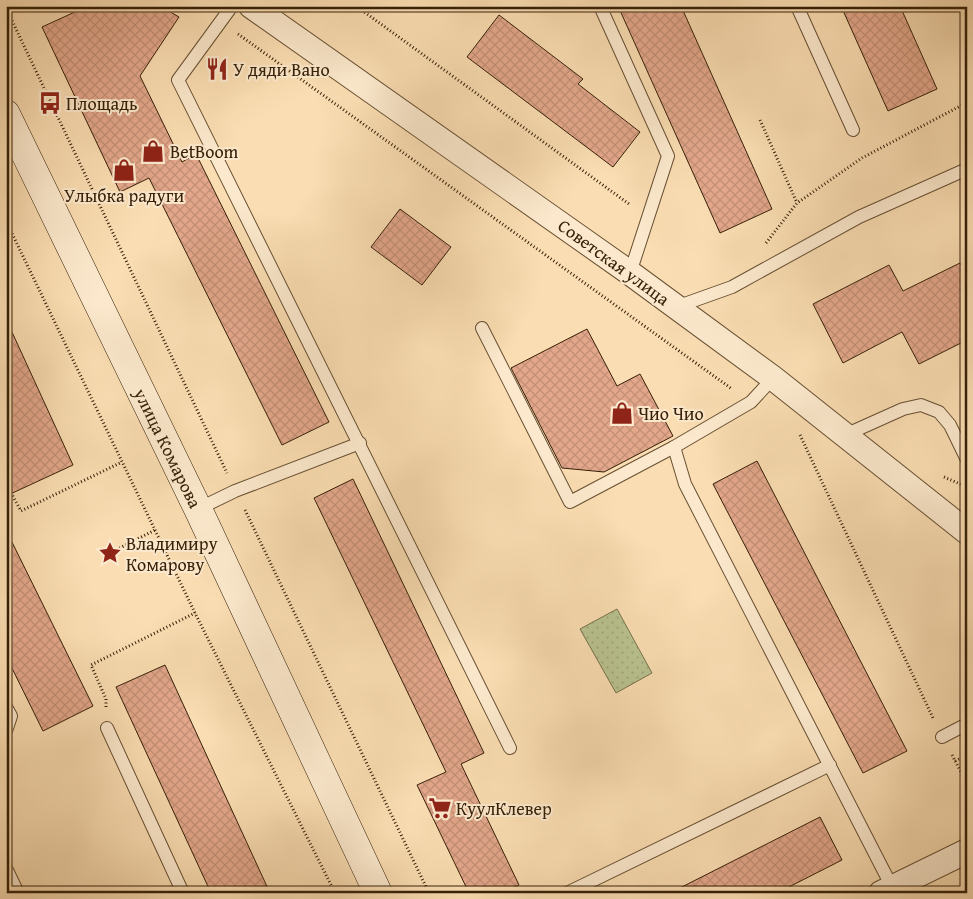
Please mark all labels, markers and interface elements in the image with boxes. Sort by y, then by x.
restaurant icon: У дяди Вано [204,56,230,82]
place label: У дяди Вано [233,56,330,83]
bus stop icon: Площадь [37,90,63,116]
place label: Площадь [66,90,137,117]
shop icon: BetBoom [140,138,166,164]
place label: BetBoom [170,138,239,165]
shop icon: Улыбка радуги [111,157,137,183]
place label: Улыбка радуги [64,182,184,209]
street label: Советская улица [552,212,676,312]
street label: улица Комарова [127,383,209,513]
shop icon: Чио Чио [609,400,635,426]
place label: Чио Чио [638,400,704,427]
place label: Владимиру Комарову [126,530,218,578]
place icon: Владимиру Комарову [97,540,123,566]
supermarket icon: КуулКлевер [427,795,453,821]
place label: КуулКлевер [456,795,552,822]

